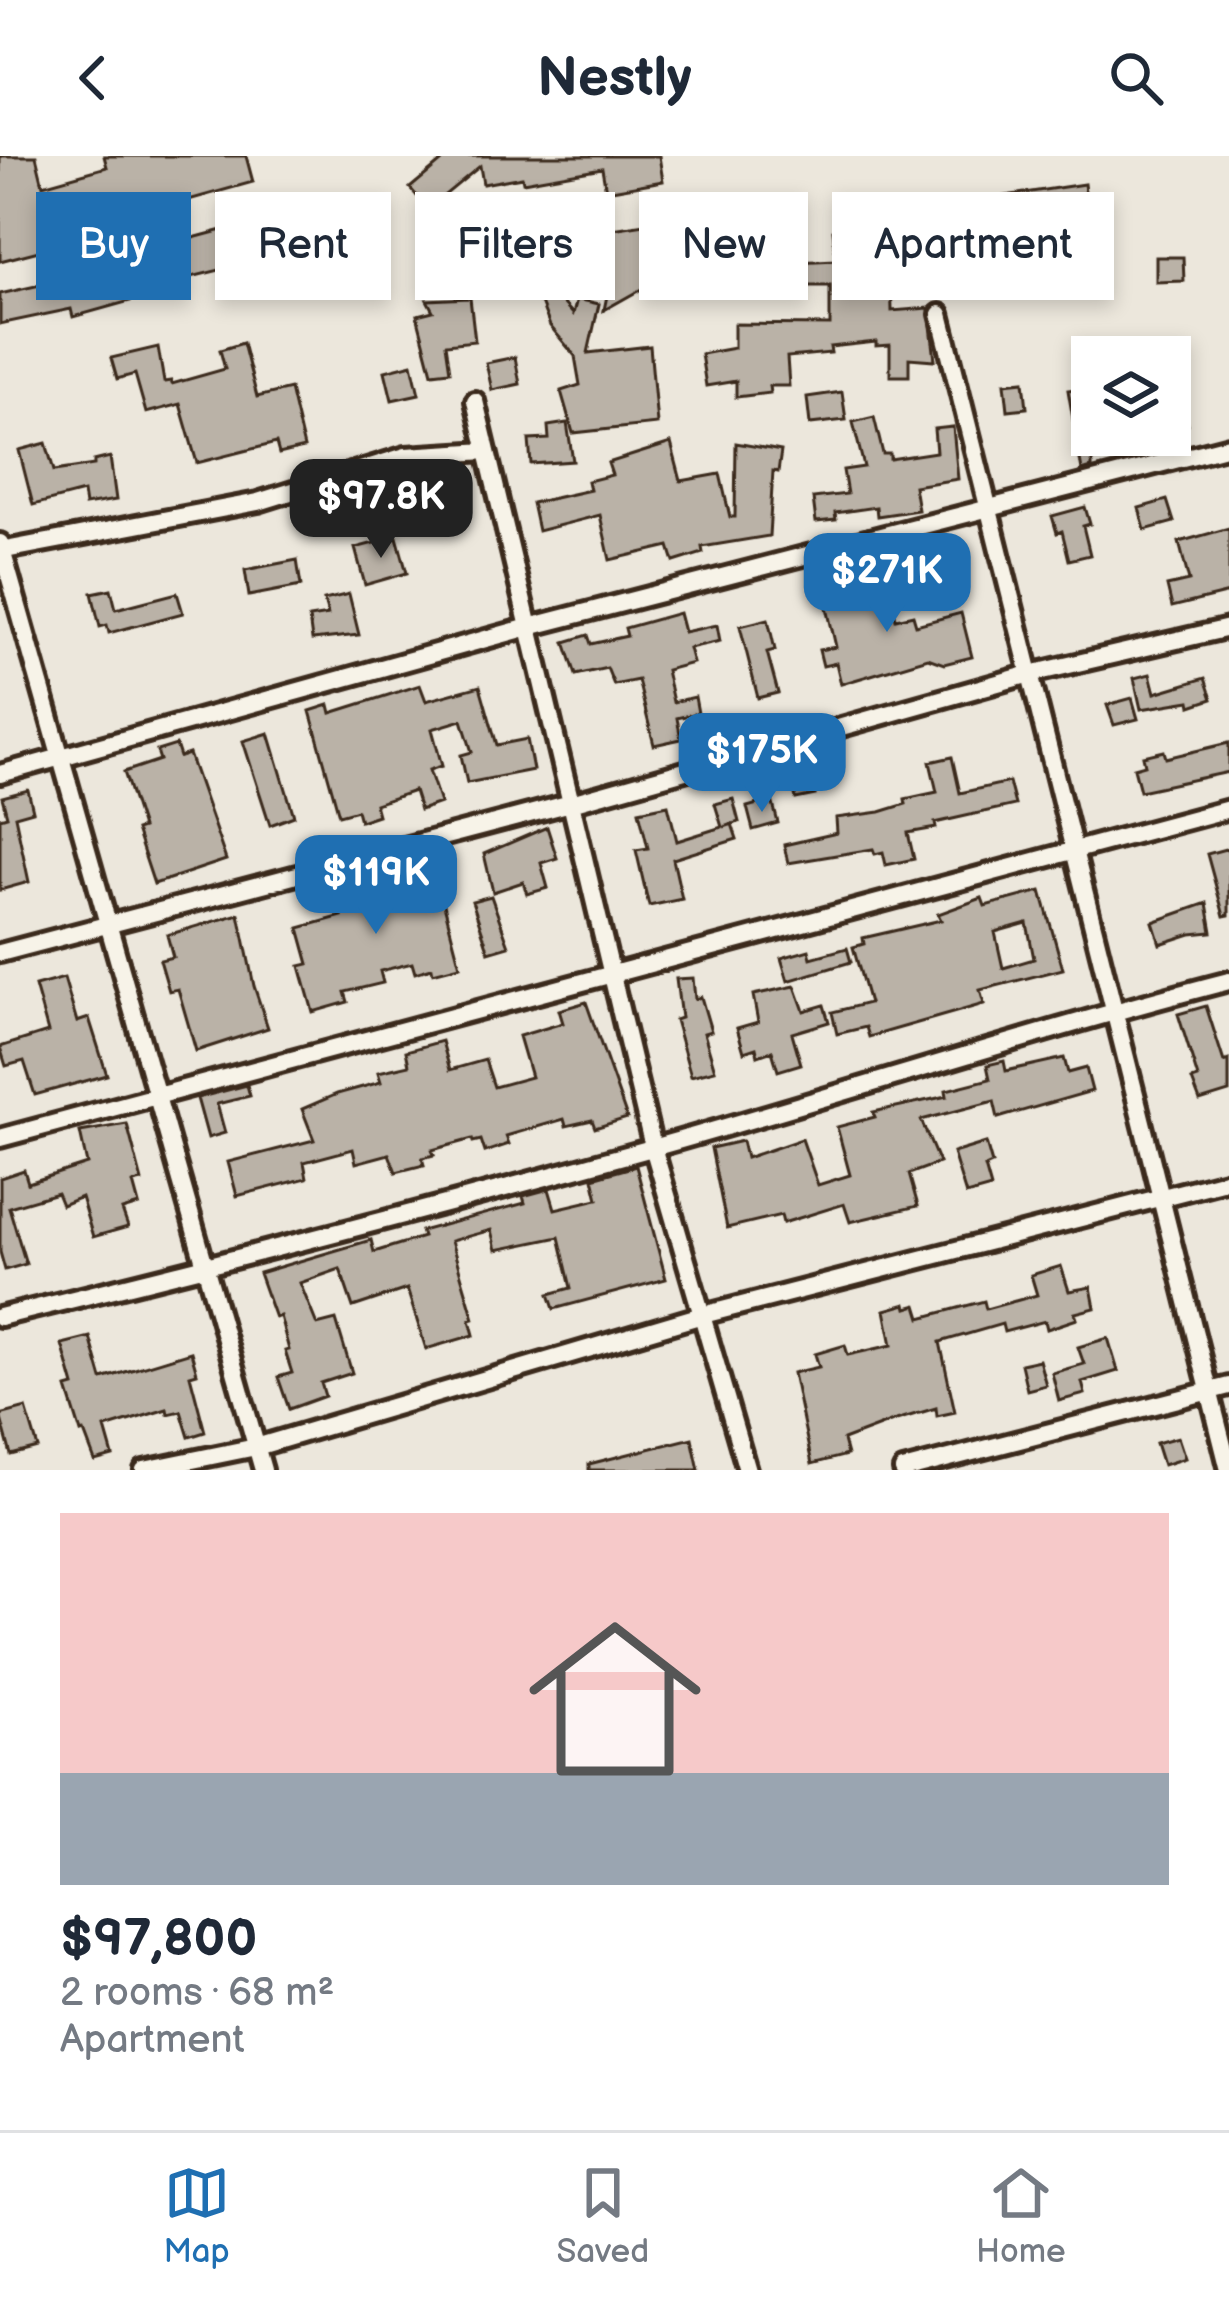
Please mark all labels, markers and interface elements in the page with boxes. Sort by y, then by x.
icon: back [60,45,126,111]
icon: search [1103,45,1169,111]
text: Nestly [537,46,692,111]
chip: Buy [36,192,191,300]
chip: Rent [215,192,391,300]
chip: Filters [415,192,615,300]
chip: New [639,192,808,300]
chip: Apartment [832,192,1114,300]
map controls [1071,336,1191,456]
button: layers [1071,336,1191,456]
pin: $97.8K [283,459,479,561]
text: $97.8K [317,474,445,521]
pin: $271K [803,533,971,635]
text: $271K [831,548,943,595]
pin: $175K [678,713,846,815]
text: $175K [706,728,818,775]
pin: $119K [292,835,460,937]
text: $119K [322,850,430,897]
icon: home [507,1591,723,1807]
text: $97,800 [60,1909,257,1970]
text: 2 rooms · 68 m² [60,1970,334,2017]
text: Apartment [60,2017,244,2064]
tab: Map [163,2160,230,2272]
tab: Saved [556,2160,649,2272]
tab: Home [976,2160,1066,2272]

